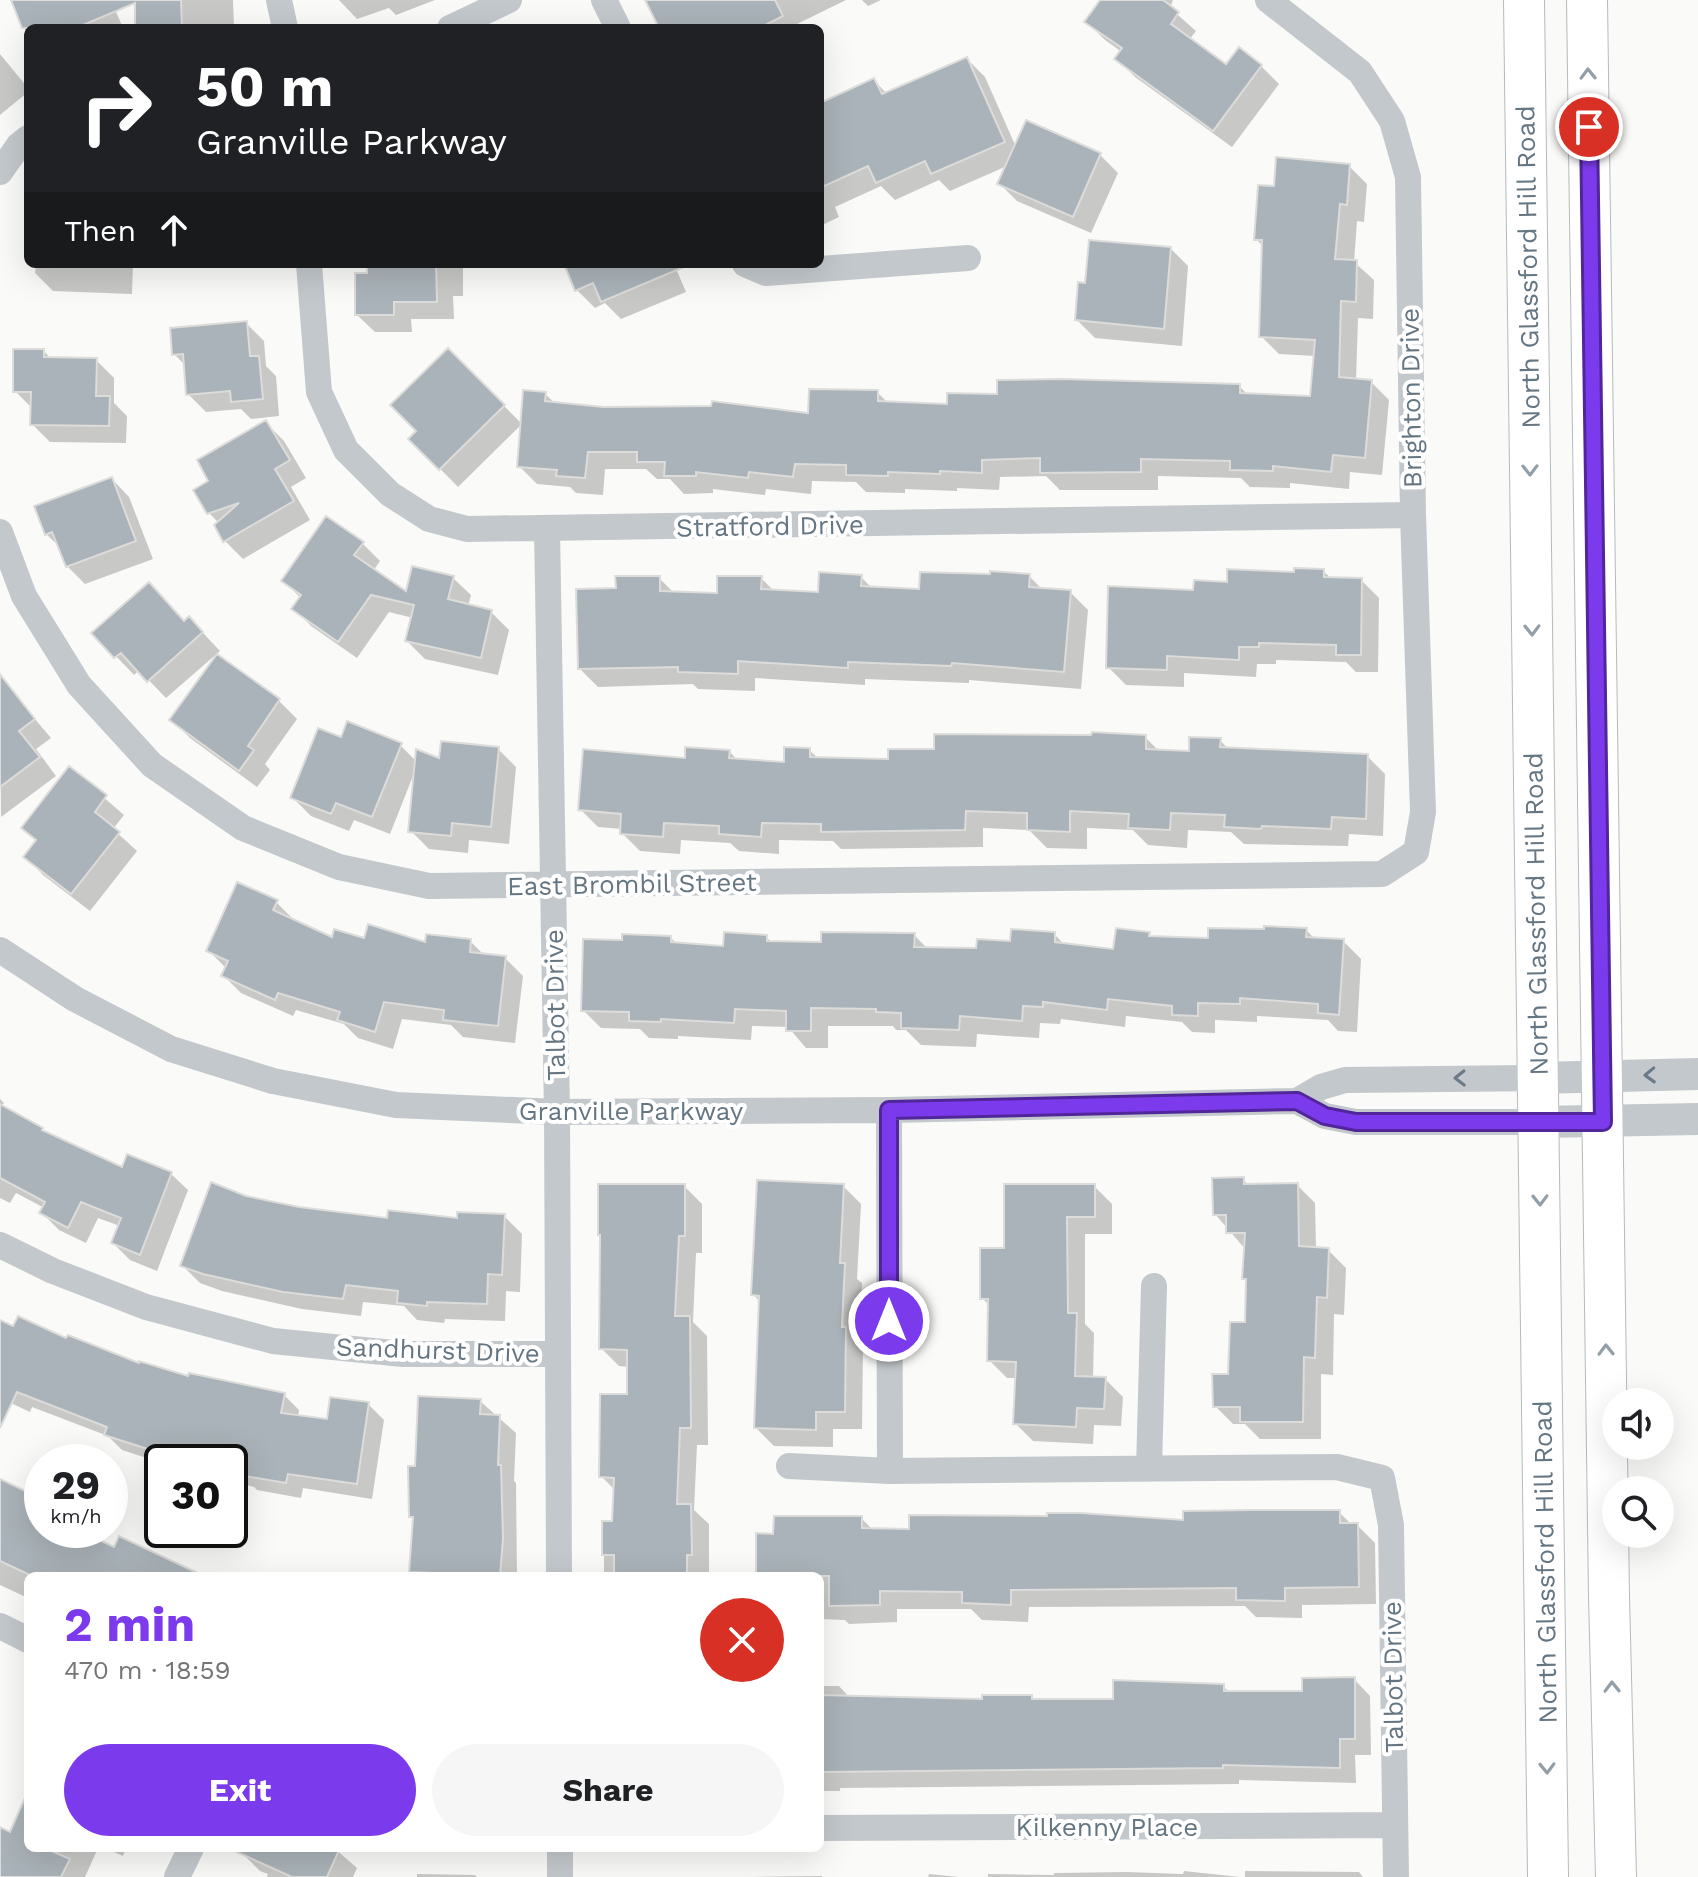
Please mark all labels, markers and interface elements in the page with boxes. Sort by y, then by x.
text: 50 m [196,54,333,120]
icon: right [64,56,168,160]
one-way arrow [1580,67,1597,80]
pin [1555,93,1623,161]
street label: North Glassford Hill Road [1510,105,1546,429]
icon: arrive [1567,105,1611,149]
text: Granville Parkway [196,121,507,163]
icon: ahead [152,208,196,252]
text: Then [64,213,136,248]
street label: Brighton Drive [1394,308,1428,488]
one-way arrow [1521,464,1539,477]
street label: Stratford Drive [676,509,864,543]
one-way arrow [1524,624,1541,637]
street label: North Glassford Hill Road [1518,752,1554,1076]
street label: East Brombil Street [507,867,757,901]
street label: Talbot Drive [539,929,571,1081]
one-way arrow [1643,1067,1656,1084]
one-way arrow [1453,1070,1466,1087]
street label: Granville Parkway [519,1096,744,1126]
one-way arrow [1531,1194,1549,1207]
position arrow [847,1279,931,1363]
street label: Sandhurst Drive [336,1331,540,1369]
one-way arrow [1597,1343,1615,1356]
map controls [1602,1388,1674,1548]
button: sound [1602,1388,1674,1460]
street label: North Glassford Hill Road [1527,1400,1563,1724]
speed limit sign: 30 [144,1444,248,1548]
text: 29 [52,1462,100,1509]
button: search [1602,1476,1674,1548]
text: km/h [50,1504,102,1528]
text: 2 min [64,1596,195,1653]
button: close [700,1598,784,1682]
street label: Talbot Drive [1377,1601,1409,1753]
text: 470 m · 18:59 [64,1655,231,1685]
one-way arrow [1603,1680,1620,1693]
button: Exit [64,1744,416,1836]
button: Share [432,1744,784,1836]
one-way arrow [1538,1762,1556,1775]
street label: Kilkenny Place [1016,1812,1198,1842]

